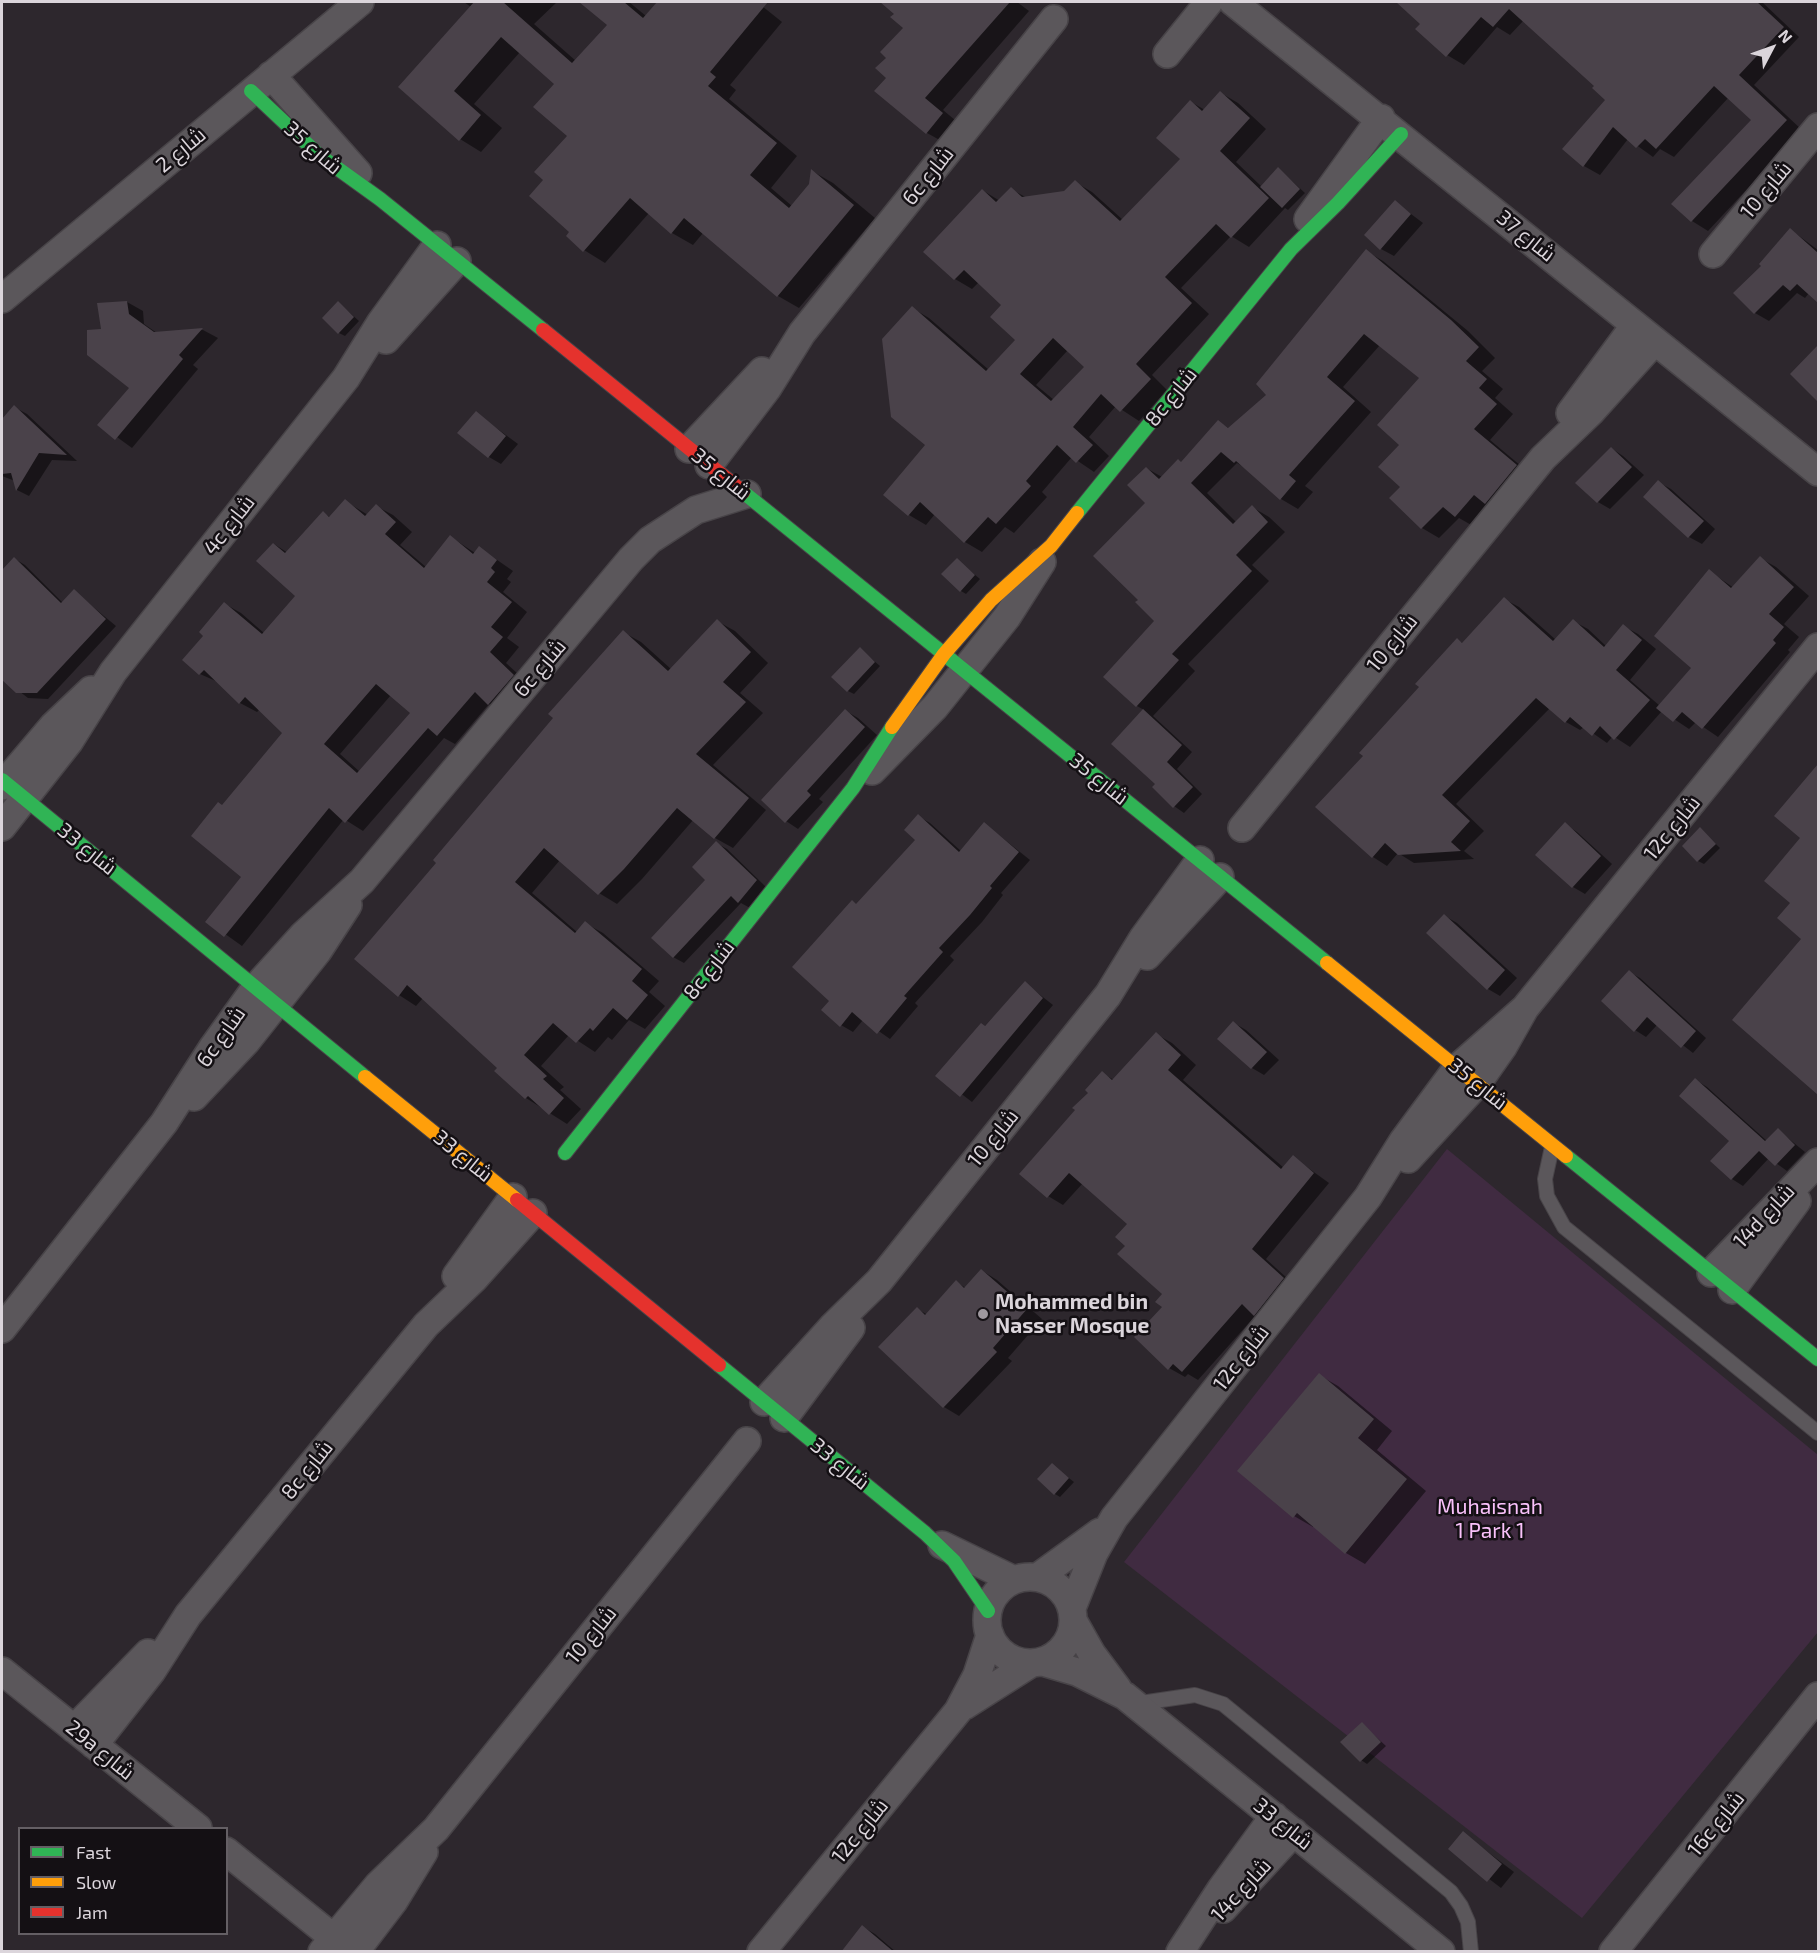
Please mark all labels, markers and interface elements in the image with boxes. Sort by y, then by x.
north arrow [1742,18,1802,78]
text: N [1775,25,1797,46]
street label: شارع 35 [279,116,347,180]
street label: شارع 2 [151,122,211,178]
street label: 6c شارع [897,142,959,210]
street label: شارع 10 [1735,156,1797,224]
street label: شارع 37 [1492,205,1560,267]
street label: 8c شارع [1140,363,1202,431]
street label: شارع 35 [687,443,755,505]
street label: 4c شارع [198,490,260,560]
street label: شارع 10 [1361,609,1423,677]
street label: 6c شارع [509,634,571,702]
street label: شارع 35 [1065,748,1133,810]
street label: 12c شارع [1638,791,1706,865]
street label: شارع 33 [52,818,122,880]
street label: 8c شارع [678,935,740,1005]
street label: 6c شارع [191,1002,251,1072]
street label: شارع 35 [1444,1053,1512,1115]
street label: شارع 10 [962,1104,1024,1172]
street label: شارع 33 [428,1125,498,1187]
street label: 14d شارع [1728,1179,1800,1253]
place label: Mohammed bin Nasser Mosque [995,1289,1149,1339]
marker: Mohammed bin Nasser Mosque [976,1307,990,1321]
street label: 12c شارع [1208,1320,1274,1396]
street label: شارع 33 [805,1433,875,1495]
street label: 8c شارع [276,1436,338,1504]
park label: Muhaisnah 1 Park 1 [1437,1494,1543,1544]
street label: شارع 10 [560,1601,622,1669]
street label: 29a شارع [61,1715,139,1785]
street label: 16c شارع [1682,1787,1750,1861]
street label: شارع 33 [1248,1793,1318,1855]
street label: 12c شارع [826,1794,894,1868]
legend [18,1827,228,1935]
text: Fast [76,1841,111,1863]
street label: 14c شارع [1206,1853,1276,1927]
text: Slow [76,1871,116,1893]
text: Jam [76,1901,108,1923]

